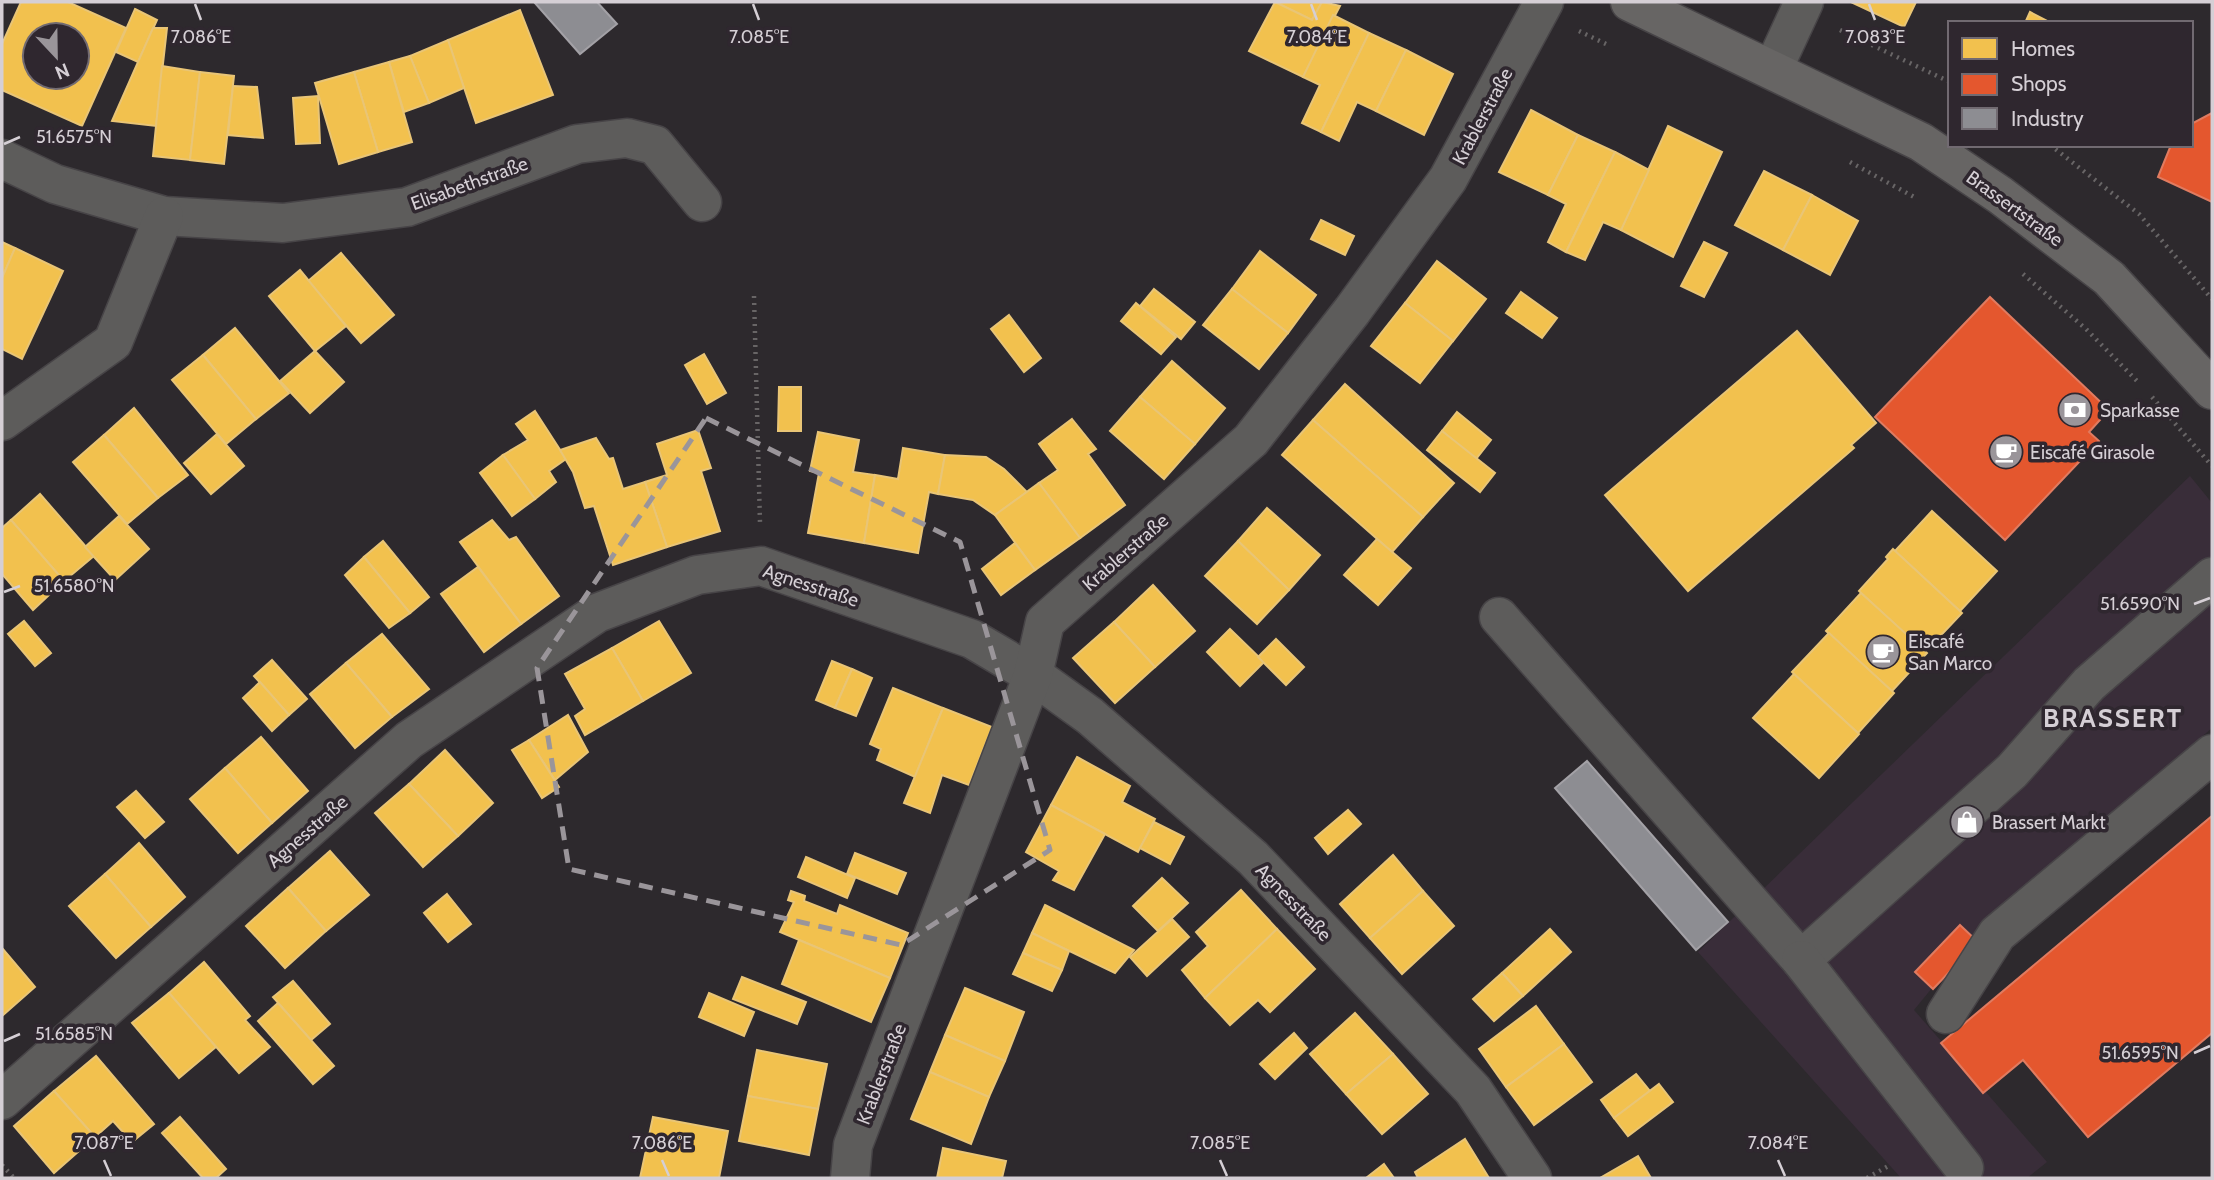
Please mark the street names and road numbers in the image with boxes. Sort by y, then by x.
street label: Krablerstraße [1447,64,1518,169]
street label: Elisabethstraße [408,152,531,215]
street label: Brassertstraße [1962,166,2068,251]
street label: Krablerstraße [1078,509,1173,596]
street label: Agnesstraße [760,559,862,612]
street label: Agnesstraße [262,790,352,873]
street label: Agnesstraße [1251,859,1337,946]
street label: Krablerstraße [852,1020,911,1128]

